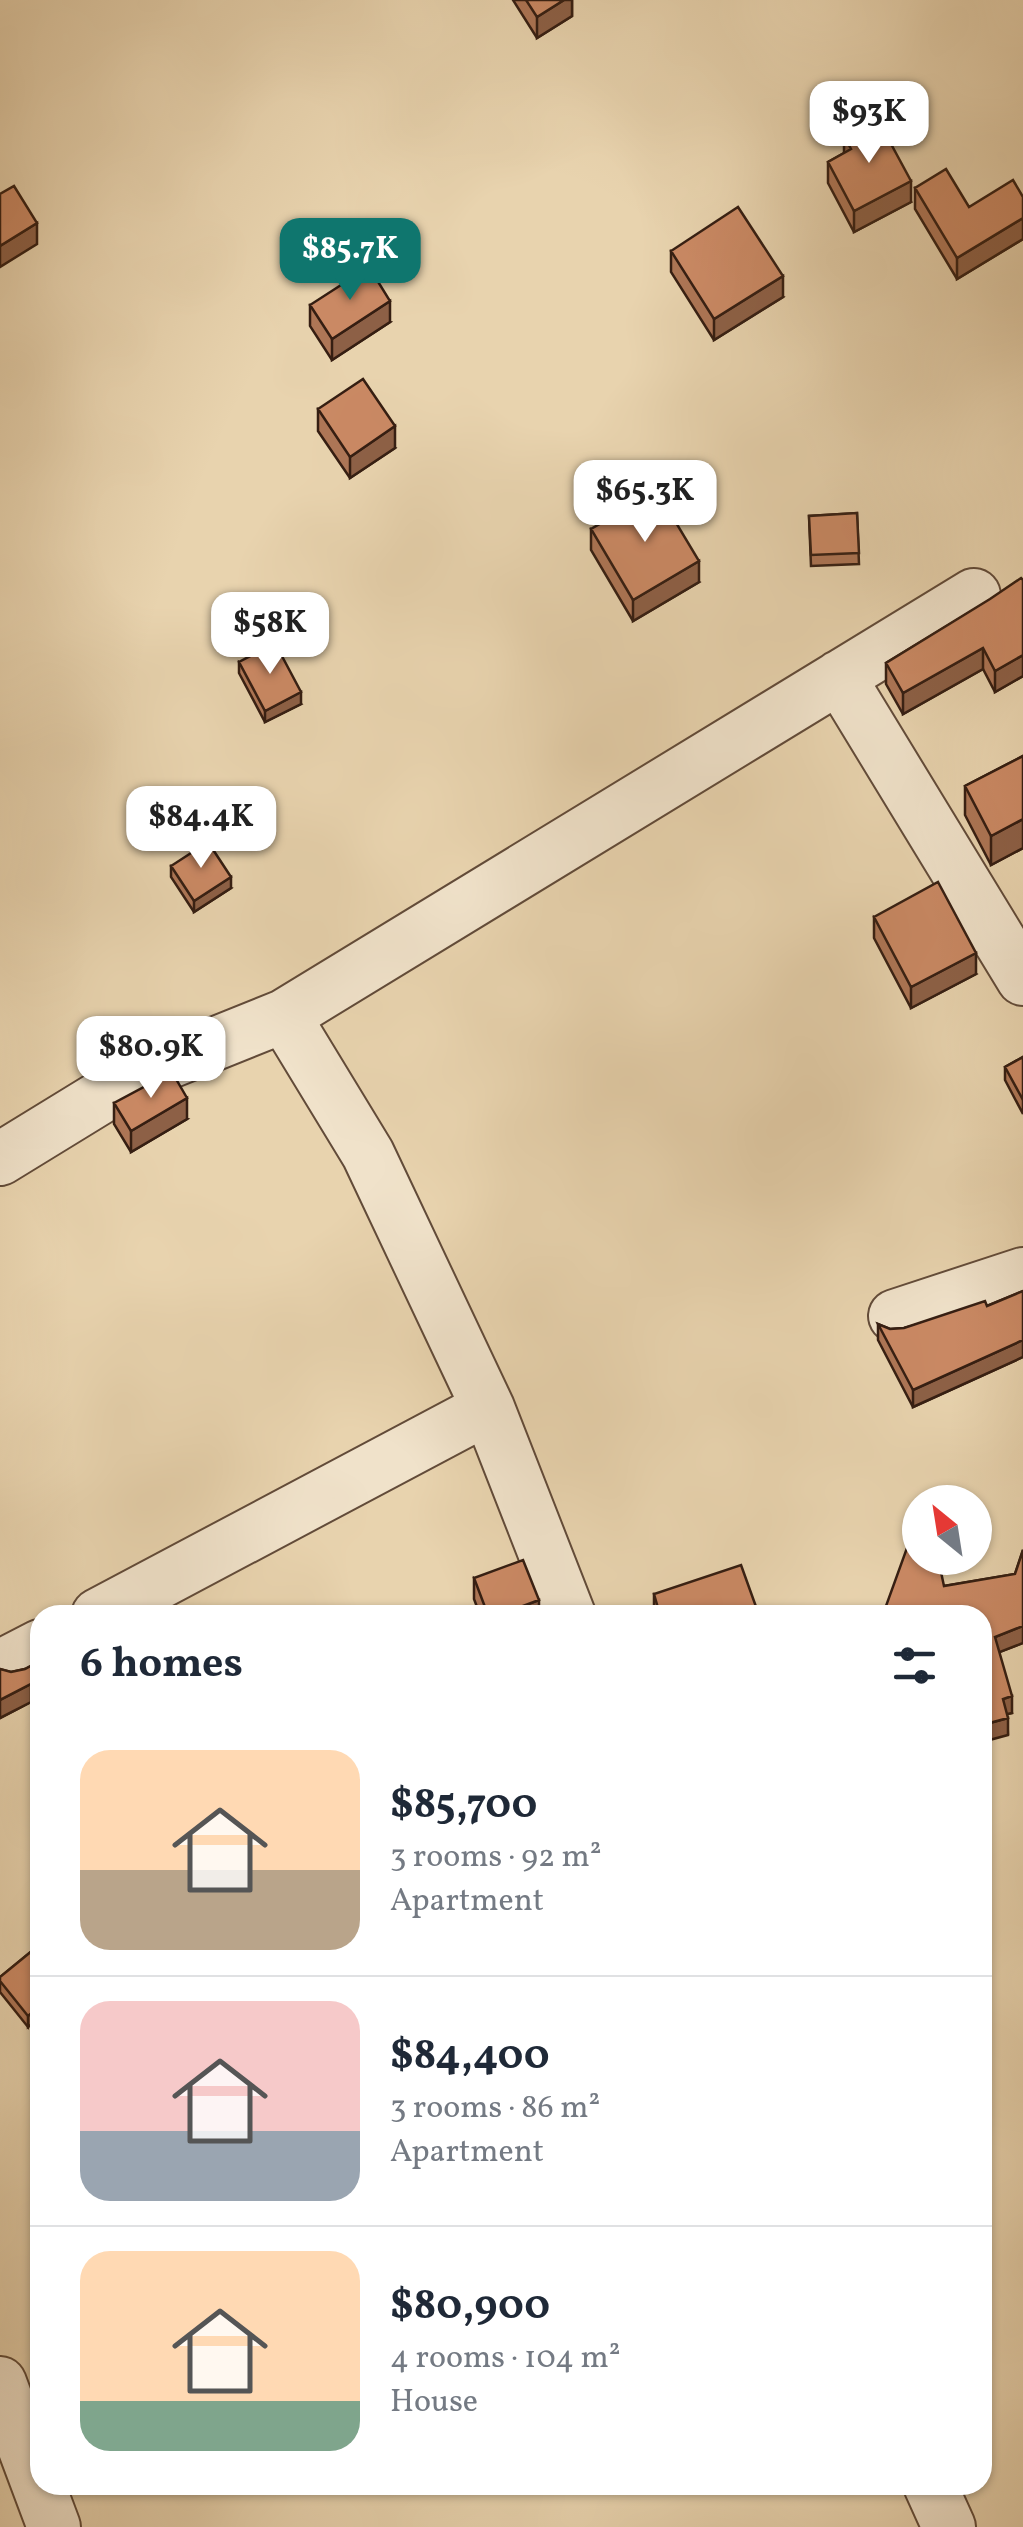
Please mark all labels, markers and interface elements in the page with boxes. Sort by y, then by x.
pin: $93K [810,81,928,166]
text: $93K [832,91,906,135]
pin: $85.7K [269,218,431,303]
text: $85.7K [302,228,398,272]
pin: $65.3K [564,460,726,545]
text: $65.3K [596,470,694,514]
pin: $58K [211,592,329,677]
text: $58K [233,602,307,646]
pin: $84.4K [120,786,282,871]
text: $84.4K [148,796,254,840]
pin: $80.9K [70,1016,232,1101]
text: $80.9K [99,1026,203,1070]
north arrow [902,1485,992,1575]
map controls [902,1485,992,1575]
text: 6 homes [80,1636,243,1695]
icon: filters [887,1638,942,1693]
text: $85,700 [390,1777,537,1836]
icon: home [160,1790,280,1910]
text: 3 rooms · 92 m² [390,1836,602,1880]
text: Apartment [390,1880,544,1924]
text: $84,400 [390,2028,550,2087]
icon: home [160,2041,280,2161]
text: 3 rooms · 86 m² [390,2087,600,2131]
text: Apartment [390,2131,544,2175]
text: $80,900 [390,2278,550,2337]
icon: home [160,2291,280,2411]
text: 4 rooms · 104 m² [390,2337,621,2381]
text: House [390,2381,478,2425]

